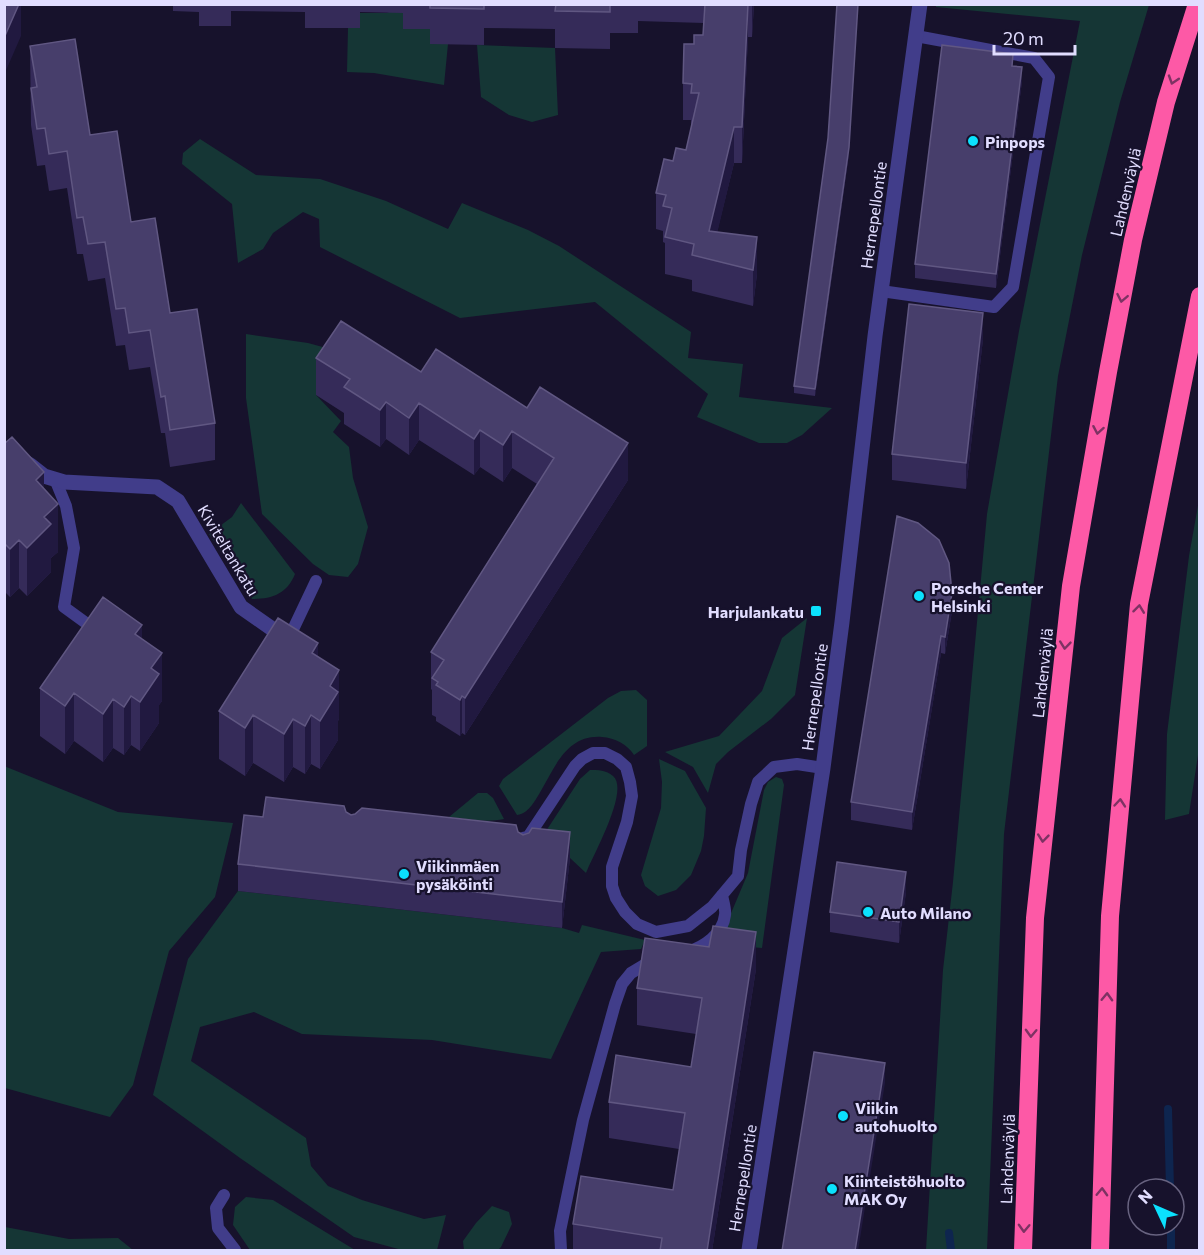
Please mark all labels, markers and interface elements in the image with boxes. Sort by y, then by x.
scale bar [994,18,1075,56]
text: 20 m [1003,27,1044,49]
one-way arrow [1168,74,1180,85]
place label: Pinpops [985,132,1045,151]
marker: Pinpops [966,134,980,148]
street label: Lahdenväylä [1106,146,1144,238]
street label: Hernepellontie [856,160,890,270]
one-way arrow [1116,293,1129,303]
one-way arrow [1092,424,1105,434]
street label: Kiviteltankatu [194,501,264,599]
place label: Porsche Center Helsinki [931,578,1044,615]
marker: Porsche Center Helsinki [912,589,926,603]
place label: Harjulankatu [708,602,804,621]
marker: Harjulankatu [809,604,823,618]
one-way arrow [1132,604,1144,613]
street label: Lahdenväylä [1028,627,1056,719]
one-way arrow [1059,640,1071,649]
street label: Hernepellontie [797,642,831,752]
one-way arrow [1113,798,1126,807]
one-way arrow [1038,834,1050,843]
place label: Viikinmäen pysäköinti [416,856,499,893]
marker: Viikinmäen pysäköinti [397,867,411,881]
place label: Auto Milano [880,903,972,922]
marker: Auto Milano [861,905,875,919]
one-way arrow [1101,993,1114,1002]
one-way arrow [1024,1028,1037,1037]
place label: Viikin autohuolto [855,1098,938,1135]
marker: Viikin autohuolto [836,1109,850,1123]
street label: Lahdenväylä [996,1114,1018,1204]
street label: Hernepellontie [724,1123,760,1233]
place label: Kiinteistöhuolto MAK Oy [844,1171,966,1208]
north arrow [1126,1177,1186,1237]
marker: Kiinteistöhuolto MAK Oy [825,1182,839,1196]
text: N [1134,1185,1156,1207]
one-way arrow [1095,1188,1108,1197]
one-way arrow [1018,1223,1031,1232]

